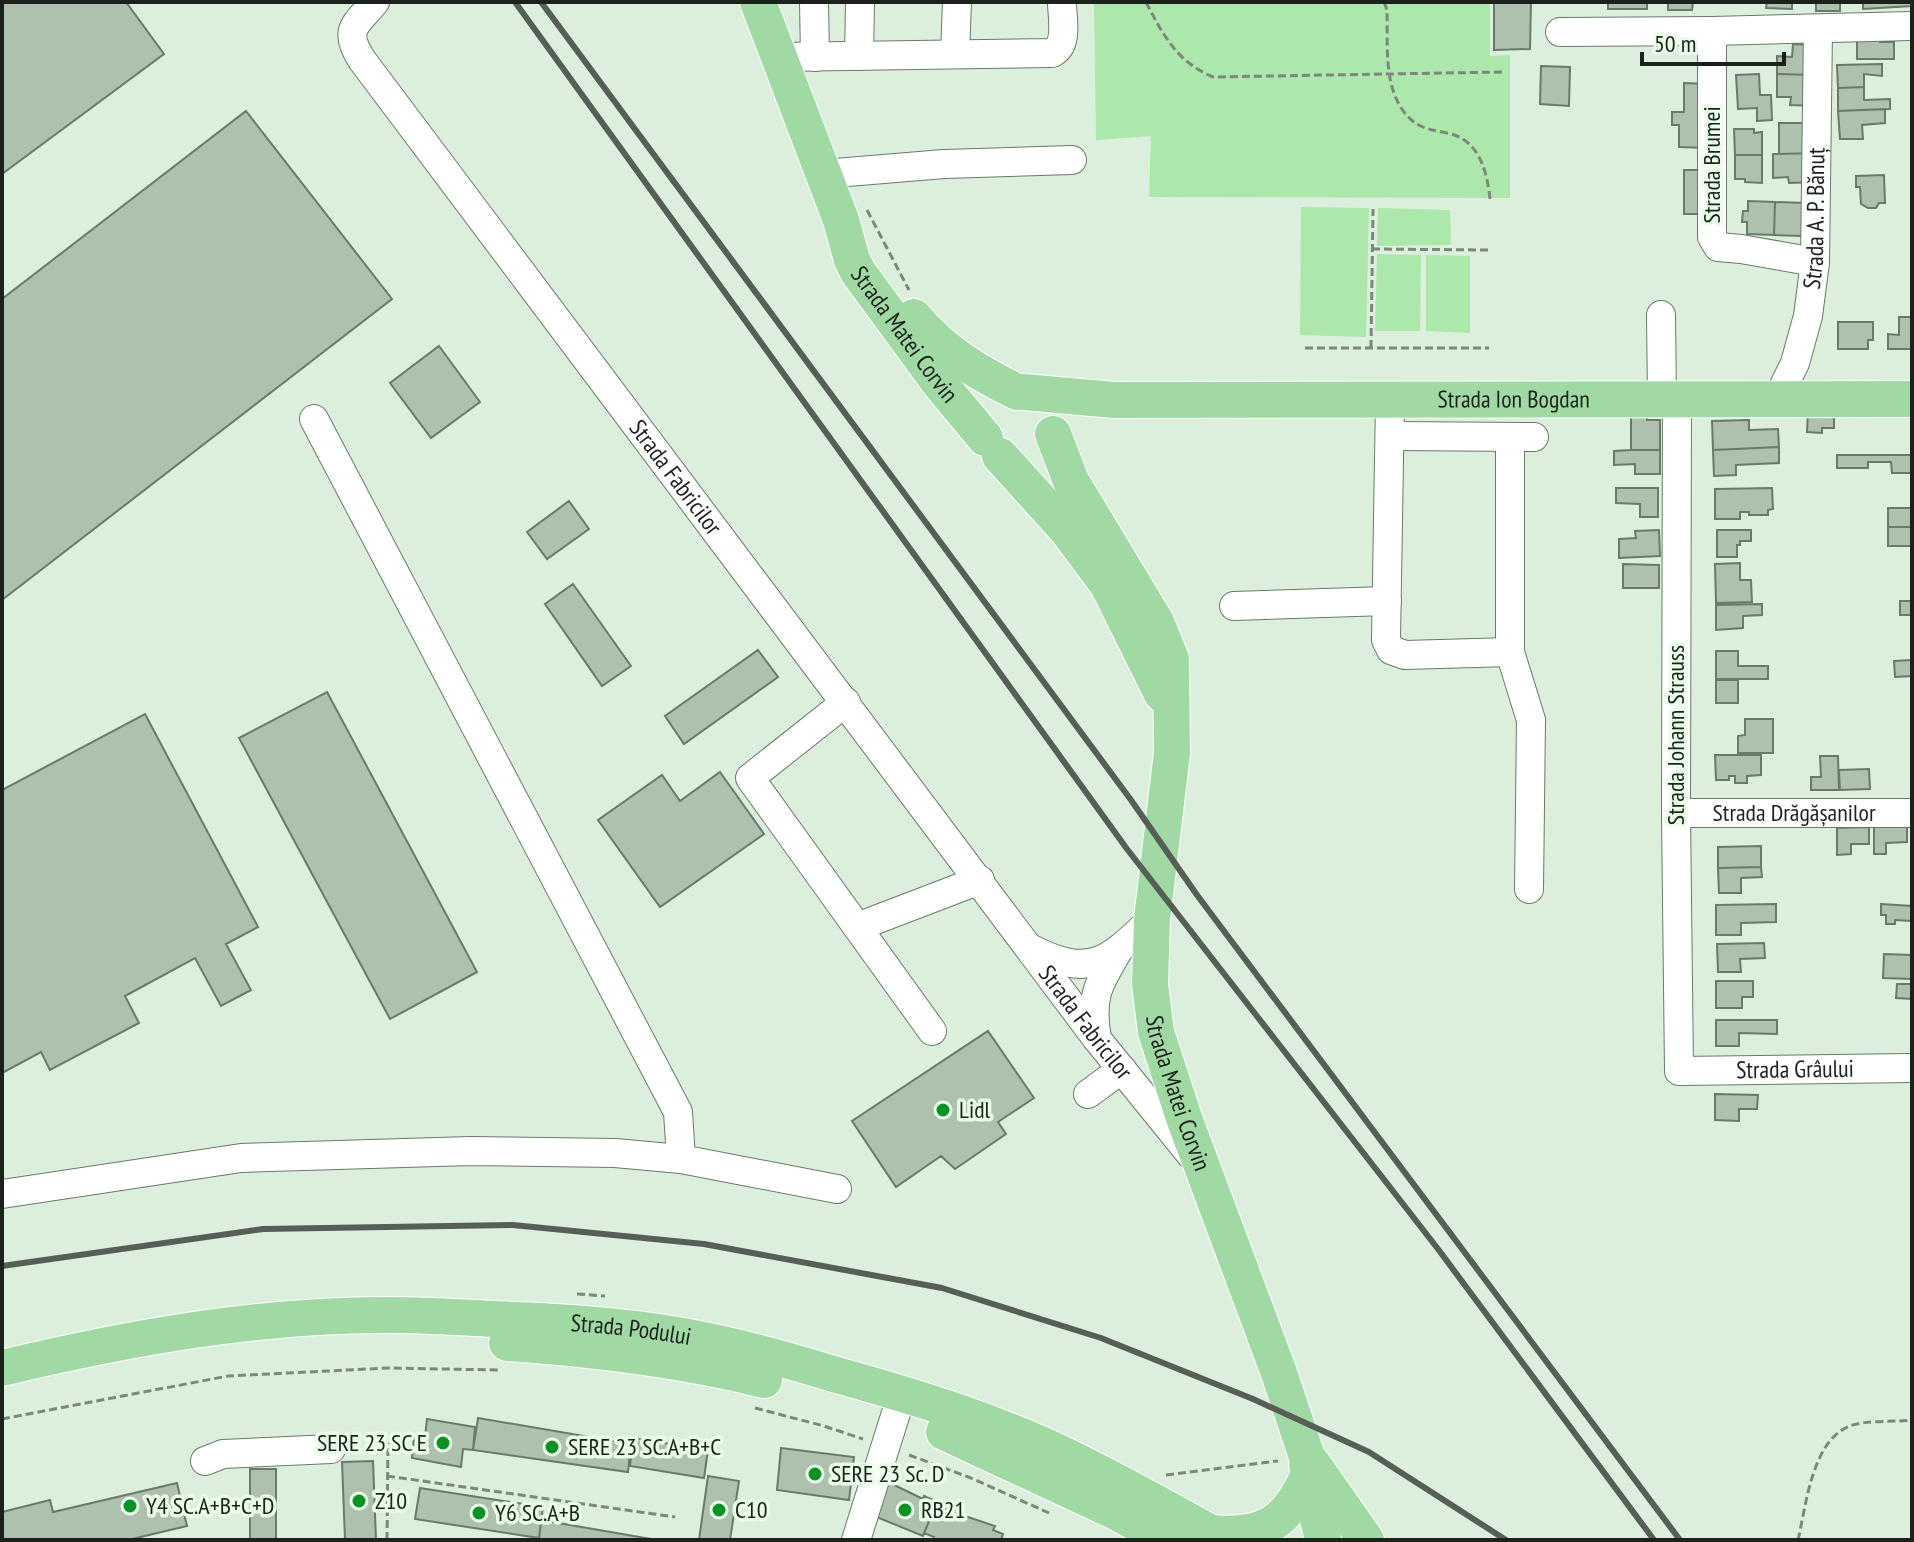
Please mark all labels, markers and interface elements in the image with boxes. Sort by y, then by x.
scale bar [1642,16,1784,66]
text: 50 m [1654,28,1696,59]
street label: Strada Brumei [1696,106,1727,224]
street label: Strada A. P. Bănuț [1796,147,1831,291]
street label: Strada Matei Corvin [844,260,965,409]
street label: Strada Ion Bogdan [1437,383,1590,415]
street label: Strada Fabricilor [623,413,729,541]
street label: Strada Johann Strauss [1660,645,1691,825]
street label: Strada Drăgășanilor [1712,797,1876,828]
street label: Strada Fabricilor [1032,959,1140,1086]
street label: Strada Matei Corvin [1139,1014,1218,1175]
street label: Strada Grâului [1736,1053,1854,1085]
place label: Lidl [959,1094,991,1125]
marker: Lidl [934,1101,952,1119]
street label: Strada Podului [570,1307,694,1352]
place label: SERE 23 SC E [317,1427,427,1458]
place label: SERE 23 SC.A+B+C [568,1431,721,1462]
marker: SERE 23 SC E [434,1434,452,1452]
marker: SERE 23 SC.A+B+C [543,1438,561,1456]
place label: SERE 23 Sc. D [831,1458,944,1489]
marker: SERE 23 Sc. D [806,1465,824,1483]
place label: Z10 [375,1485,407,1516]
place label: Y4 SC.A+B+C+D [146,1490,274,1521]
marker: Z10 [350,1492,368,1510]
place label: C10 [735,1494,768,1525]
place label: RB21 [921,1494,965,1525]
marker: Y4 SC.A+B+C+D [121,1497,139,1515]
place label: Y6 SC.A+B [495,1497,580,1528]
marker: C10 [710,1501,728,1519]
marker: RB21 [896,1501,914,1519]
marker: Y6 SC.A+B [470,1504,488,1522]

